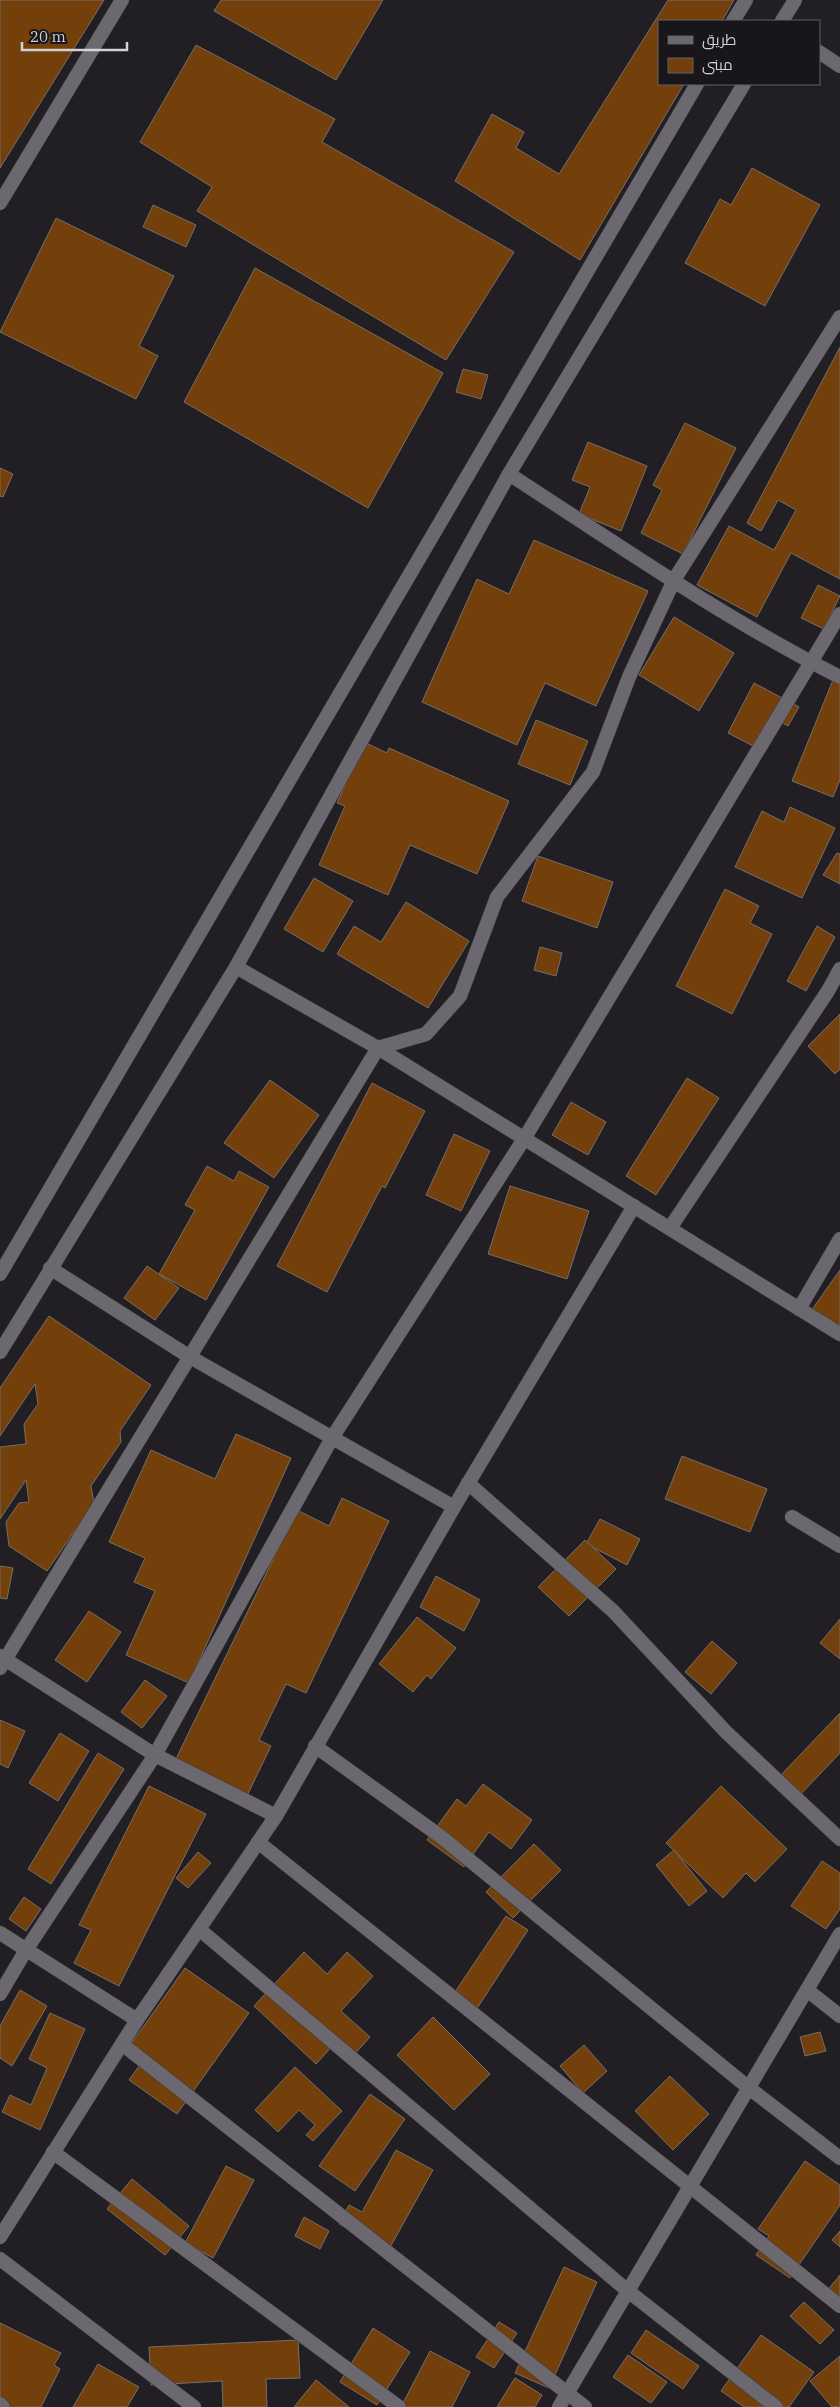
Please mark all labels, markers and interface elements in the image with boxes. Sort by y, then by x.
scale bar [22,20,128,52]
legend [658,20,820,85]
text: 20 m [30,27,66,46]
text: طريق [702,30,736,50]
text: مبنى [702,55,733,75]

